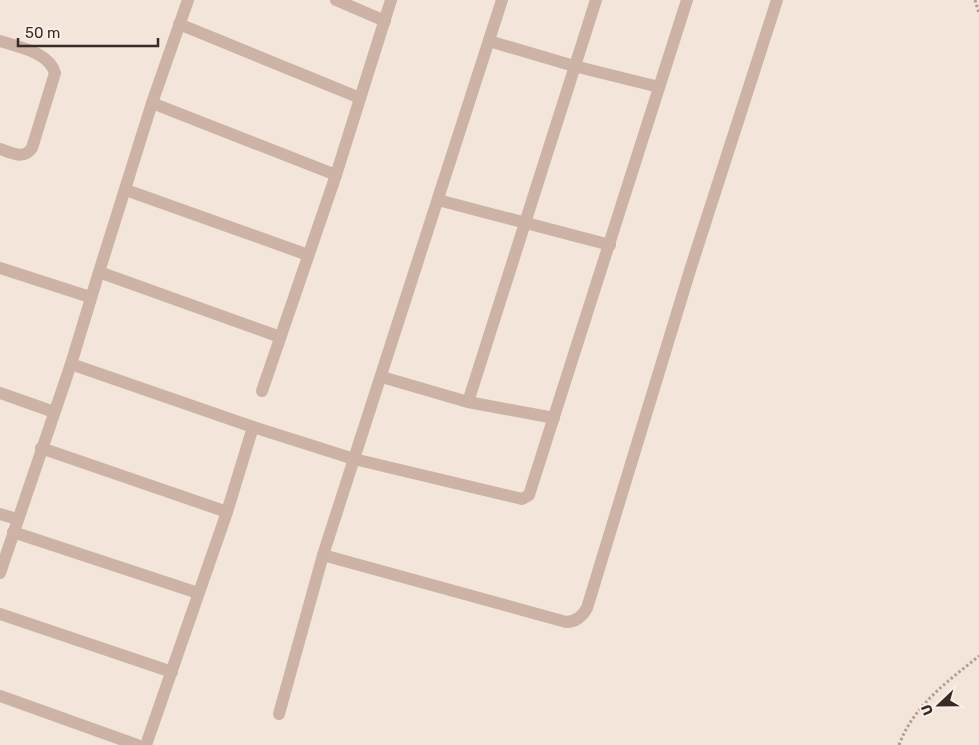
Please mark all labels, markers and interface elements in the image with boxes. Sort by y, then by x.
scale bar [18,15,158,47]
text: 50 m [25,24,60,42]
north arrow [914,680,964,730]
text: U [918,702,937,718]

